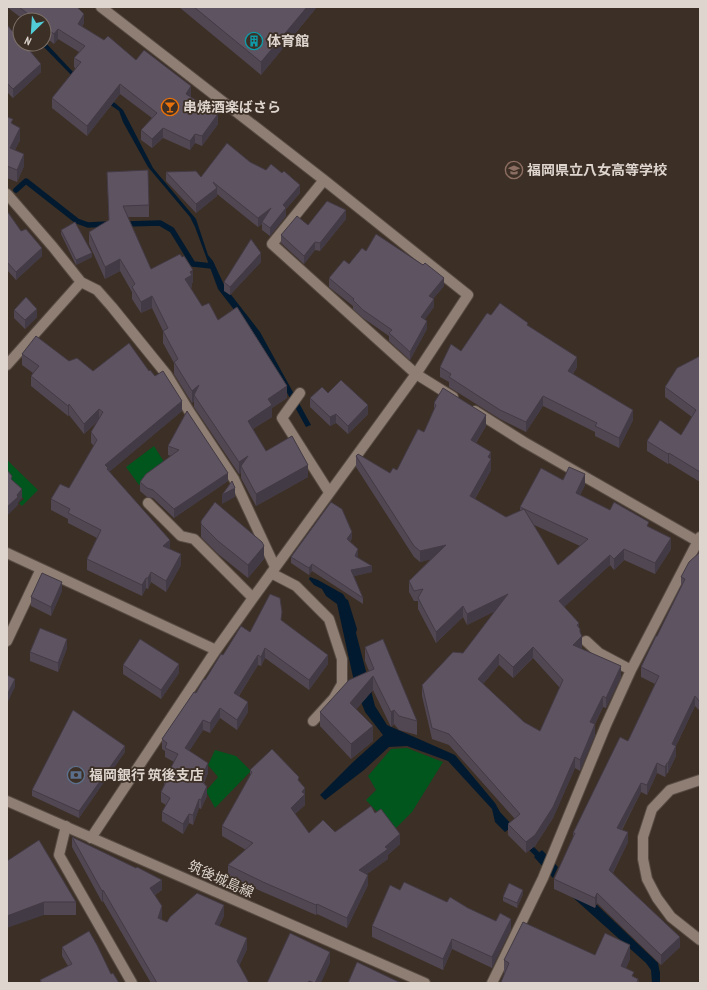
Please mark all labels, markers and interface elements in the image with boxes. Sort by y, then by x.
north arrow [12,12,52,52]
building icon: 体育館 [244,31,264,51]
place label: 体育館 [267,32,309,50]
text: N [22,33,33,49]
bar icon: 串焼酒楽ばさら [160,97,180,117]
place label: 串焼酒楽ばさら [183,98,281,116]
school or university icon: 福岡県立八女高等学校 [504,160,524,180]
place label: 福岡県立八女高等学校 [527,161,667,179]
bank icon: 福岡銀行 筑後支店 [66,765,86,785]
place label: 福岡銀行 筑後支店 [89,766,204,784]
street label: 筑後城島線 [185,857,257,901]

